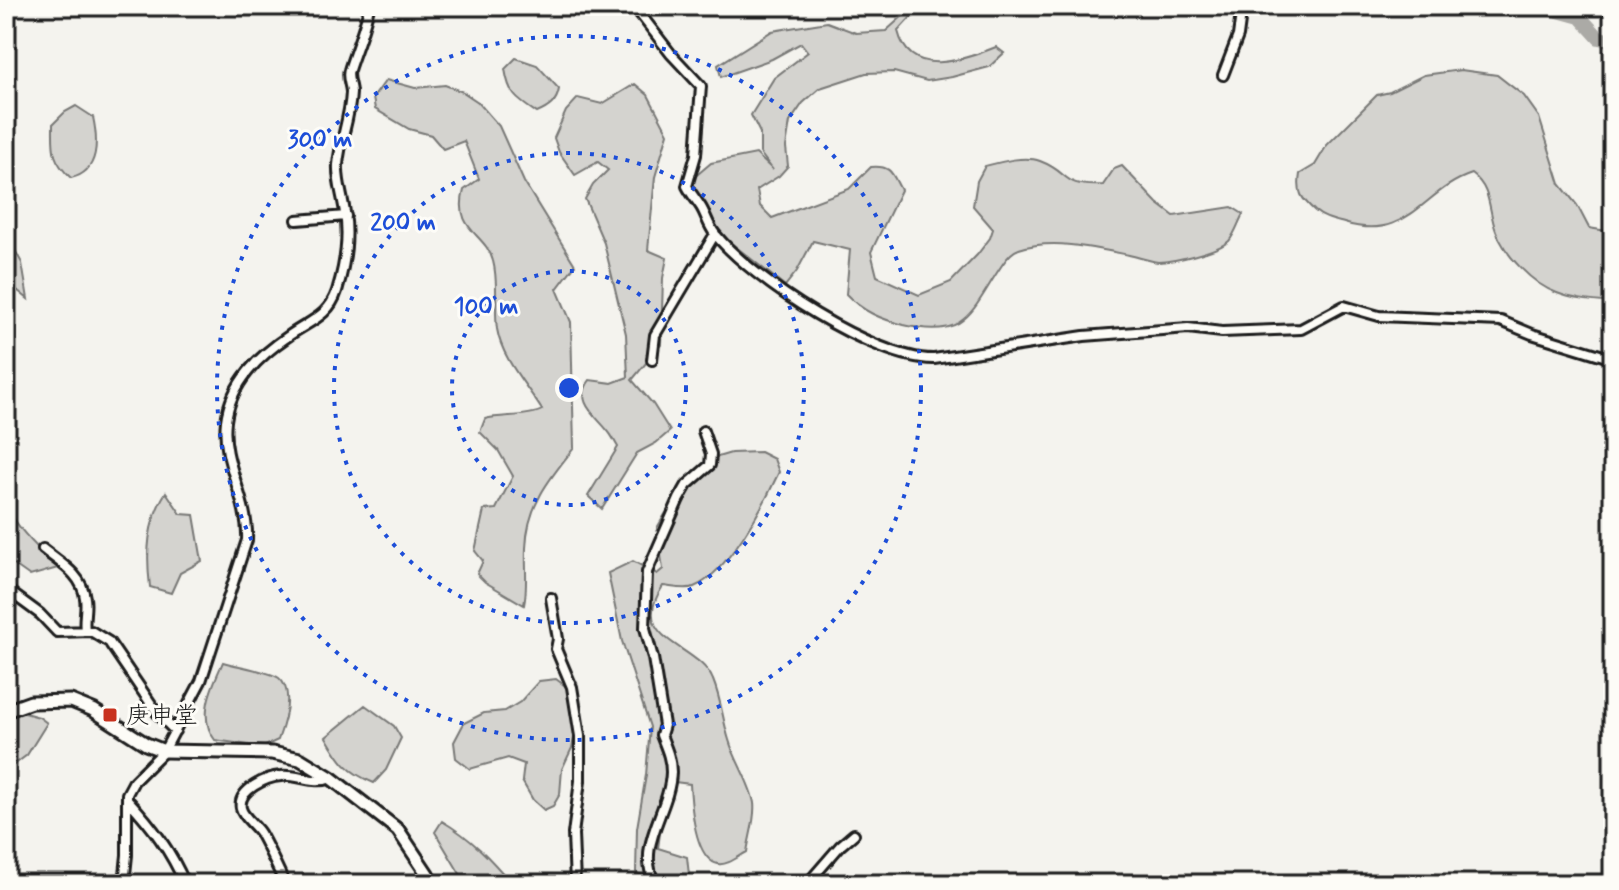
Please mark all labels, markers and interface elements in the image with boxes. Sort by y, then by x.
text: 300 m [288,125,352,156]
text: 200 m [370,208,436,239]
text: 100 m [454,292,518,323]
centre of rings [555,374,583,402]
place label: 庚申堂 [126,701,198,732]
marker: 庚申堂 [101,706,119,724]

